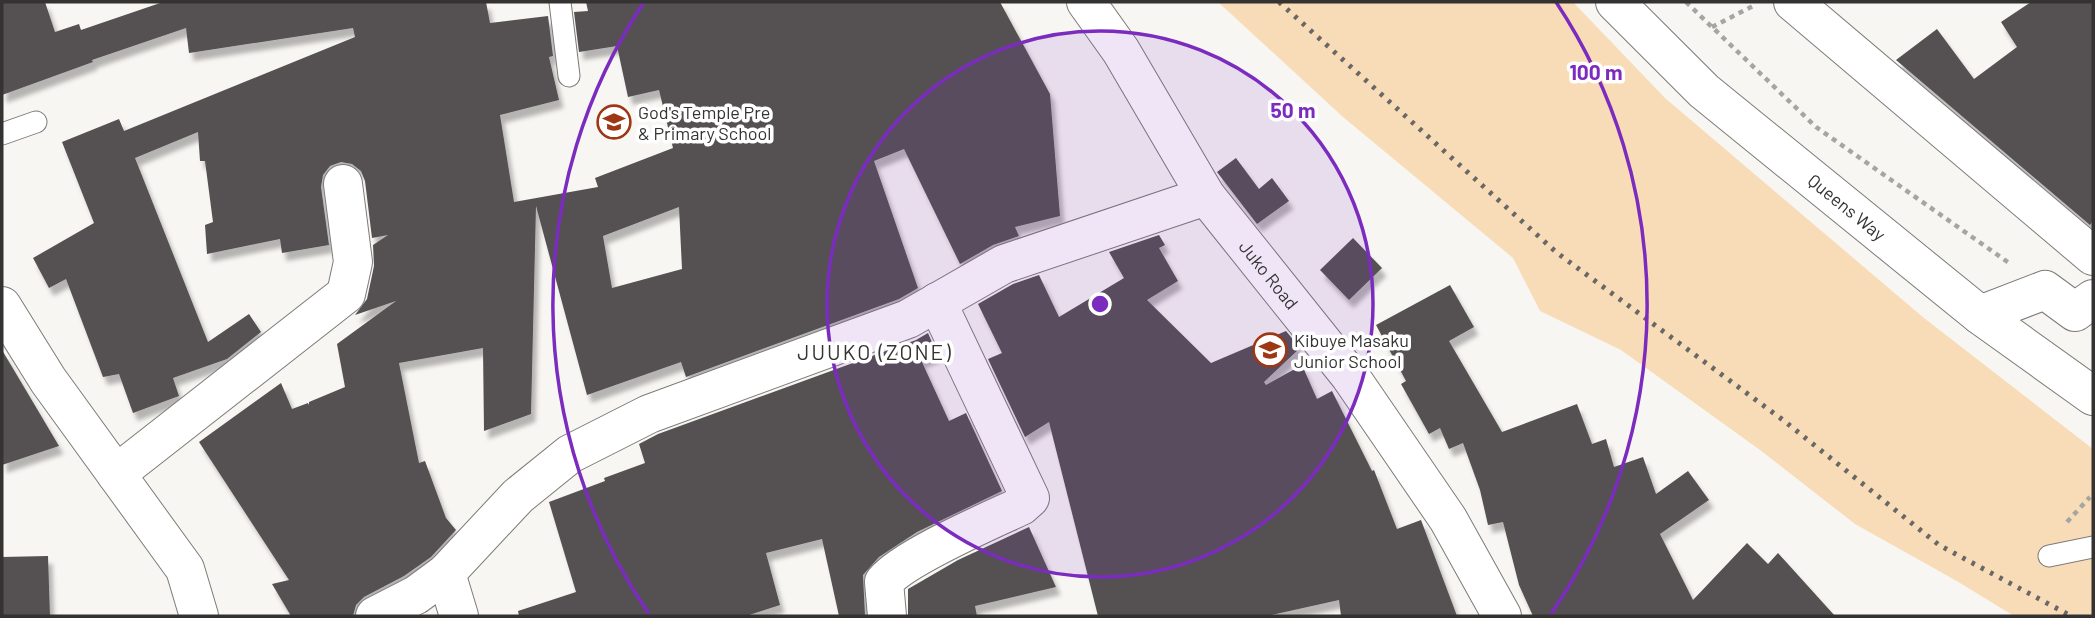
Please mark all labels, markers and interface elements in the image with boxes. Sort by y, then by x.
text: 100 m [1569,59,1623,84]
text: 50 m [1270,97,1316,122]
place label: God's Temple Pre & Primary School [638,101,772,144]
school or university icon: God's Temple Pre & Primary School [595,103,633,141]
street label: Queens Way [1804,169,1890,245]
street label: Juko Road [1235,236,1303,314]
centre of rings [1088,292,1112,316]
place label: Kibuye Masaku Junior School [1294,329,1409,372]
school or university icon: Kibuye Masaku Junior School [1251,331,1289,369]
district label: JUUKO (ZONE) [797,339,953,364]

